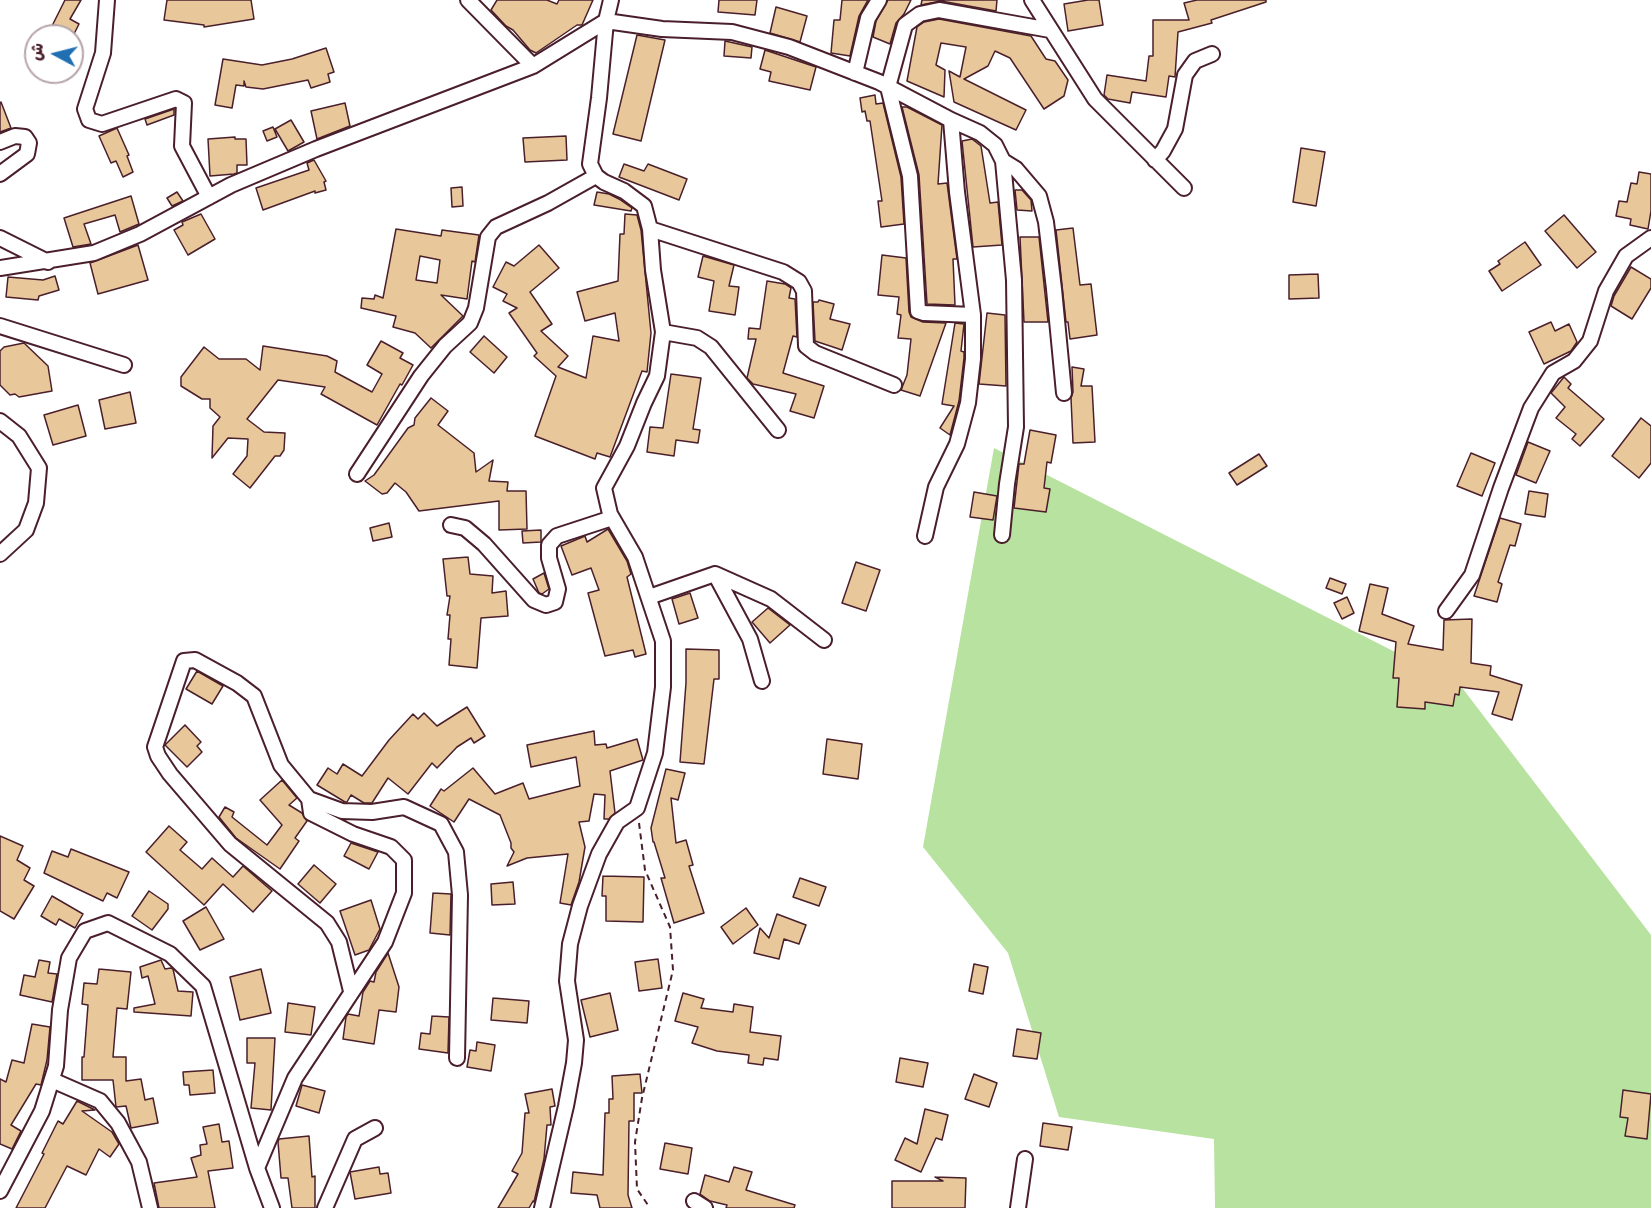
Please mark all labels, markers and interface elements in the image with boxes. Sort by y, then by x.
north arrow [24,24,84,84]
text: ش [26,42,49,62]

